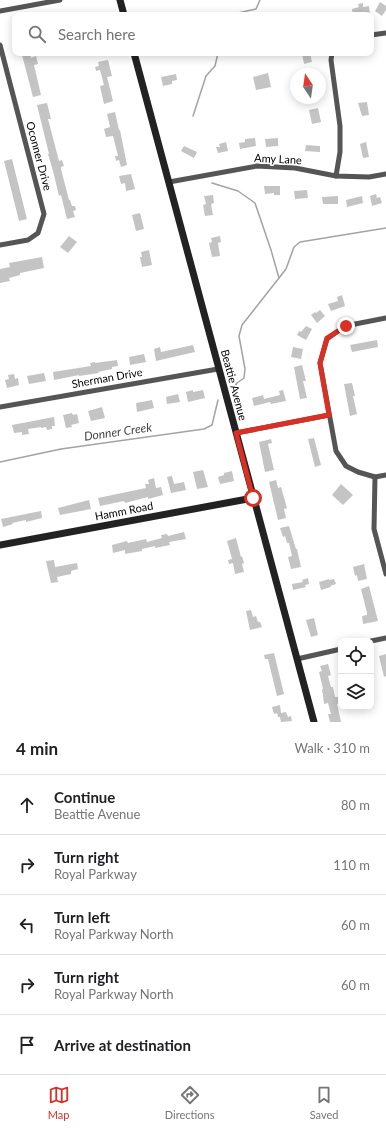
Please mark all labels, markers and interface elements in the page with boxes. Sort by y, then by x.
search box [12,12,374,56]
icon: search [26,23,48,45]
text: Search here [58,25,135,43]
north arrow [290,68,326,104]
street label: Oconner Drive [24,120,55,192]
street label: Amy Lane [254,151,302,166]
route end [337,317,355,335]
street label: Beattie Avenue [219,348,250,422]
street label: Sherman Drive [71,365,143,390]
water label: Donner Creek [83,419,153,444]
route start [244,489,262,507]
street label: Hamm Road [94,498,154,523]
map controls [338,638,374,710]
button: locate [338,638,374,674]
button: layers [338,674,374,710]
text: 4 min [16,738,58,759]
text: Walk · 310 m [294,740,370,756]
text: Continue [54,788,115,806]
icon: ahead [16,794,38,816]
text: 80 m [341,797,370,813]
text: Beattie Avenue [54,806,140,822]
text: Turn right [54,848,119,866]
icon: right [16,854,38,876]
text: 110 m [333,857,370,873]
text: Royal Parkway [54,866,137,882]
text: Turn left [54,908,110,926]
icon: left [16,914,38,936]
text: 60 m [341,917,370,933]
text: Royal Parkway North [54,926,174,942]
text: Turn right [54,968,119,986]
icon: right [16,974,38,996]
text: 60 m [341,977,370,993]
text: Royal Parkway North [54,986,174,1002]
icon: arrive [16,1034,38,1056]
text: Arrive at destination [54,1036,191,1054]
tab: Map [48,1084,70,1121]
tab: Directions [165,1084,214,1121]
tab: Saved [310,1084,338,1121]

